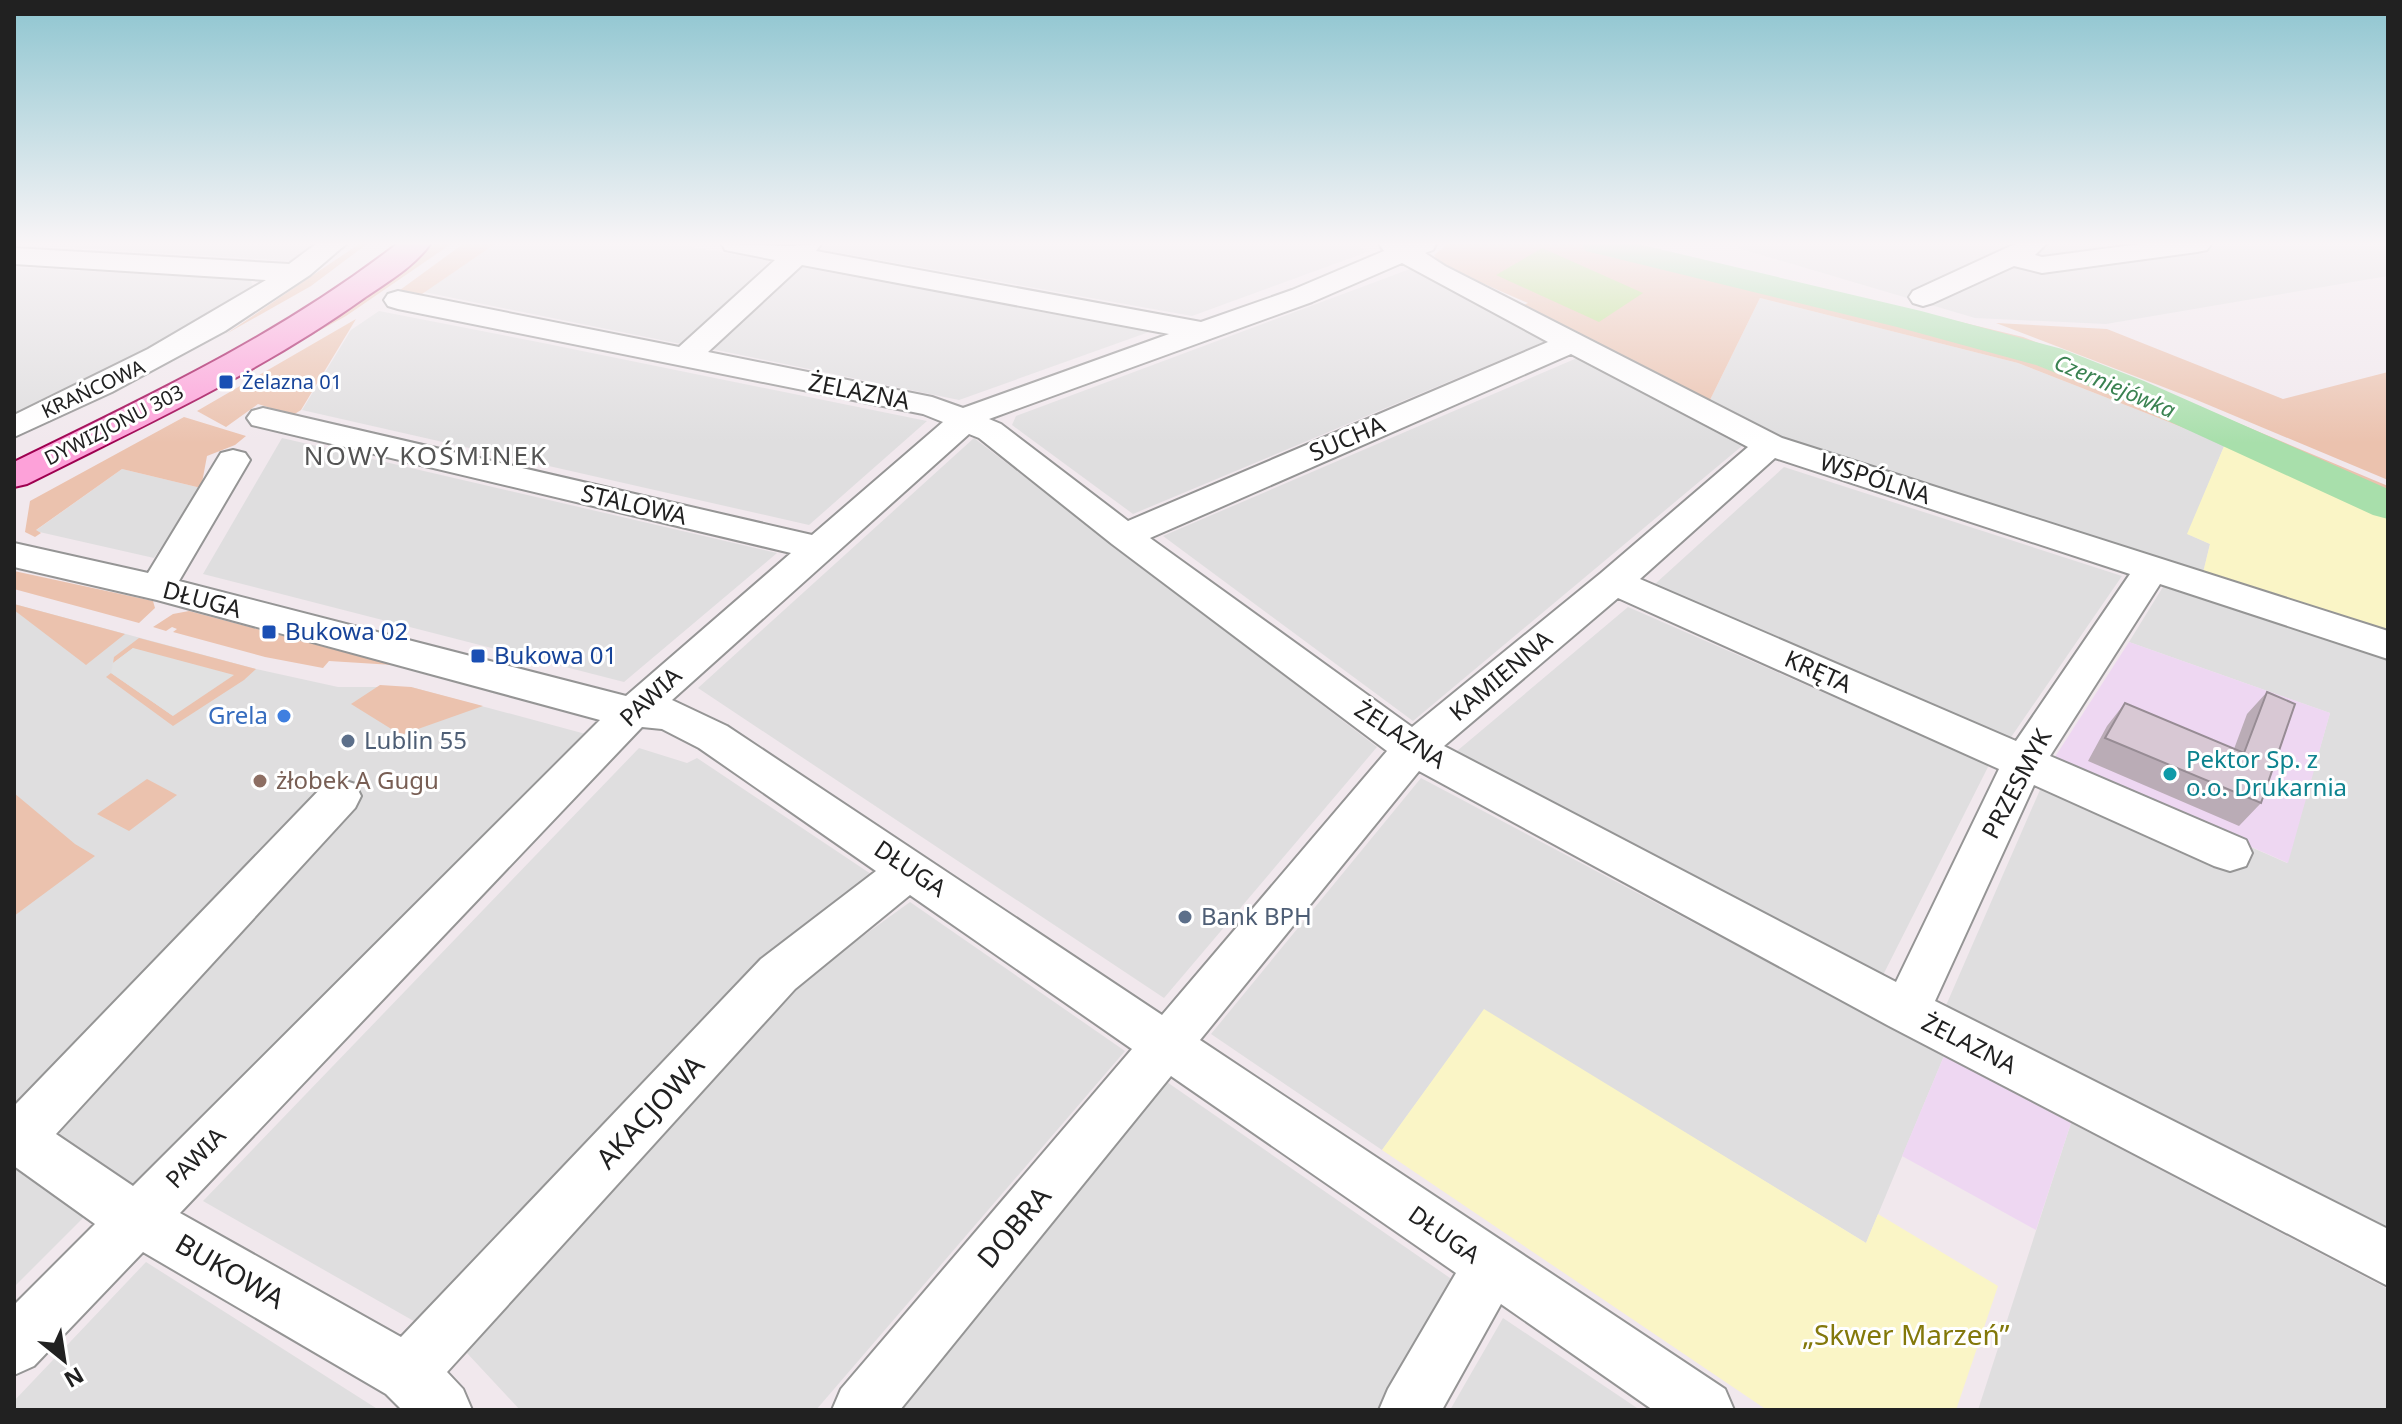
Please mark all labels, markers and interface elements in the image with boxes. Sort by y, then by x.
water label: Czerniejówka [2050,346,2181,424]
street label: KRAŃCOWA [37,353,149,424]
street label: ŻELAZNA [806,365,913,417]
place label: Żelazna 01 [242,368,342,395]
marker: Żelazna 01 [217,373,235,391]
street label: DYWIZJONU 303 [39,378,188,471]
street label: SUCHA [1304,407,1390,468]
district label: NOWY KOŚMINEK [304,437,548,473]
street label: WSPÓLNA [1816,444,1936,511]
street label: STALOWA [578,475,691,532]
street label: DŁUGA [159,572,246,625]
place label: Bukowa 02 [285,614,408,647]
street label: KAMIENNA [1441,622,1559,728]
marker: Bukowa 02 [260,623,278,641]
place label: Bukowa 01 [494,638,617,671]
street label: KRĘTA [1780,641,1858,700]
marker: Bukowa 01 [469,647,487,665]
street label: PAWIA [612,658,689,733]
street label: ŻELAZNA [1349,692,1453,776]
place label: Grela [208,698,268,731]
marker: Grela [275,707,293,725]
street label: PRZESMYK [1973,722,2058,844]
place label: Lublin 55 [364,723,467,756]
marker: Lublin 55 [339,732,357,750]
place label: Pektor Sp. z o.o. Drukarnia [2186,742,2347,803]
place label: żłobek A Gugu [276,763,439,796]
marker: Pektor Sp. z o.o. Drukarnia [2161,765,2179,783]
marker: żłobek A Gugu [251,772,269,790]
street label: DŁUGA [868,832,954,904]
place label: Bank BPH [1201,899,1312,932]
marker: Bank BPH [1176,908,1194,926]
street label: ŻELAZNA [1917,1005,2023,1081]
street label: AKACJOWA [587,1046,712,1176]
street label: PAWIA [158,1119,233,1195]
street label: DOBRA [968,1177,1059,1275]
street label: DŁUGA [1403,1197,1488,1271]
street label: BUKOWA [169,1224,292,1317]
park label: „Skwer Marzeń” [1802,1315,2010,1353]
north arrow [24,1320,104,1400]
text: N [59,1361,90,1396]

